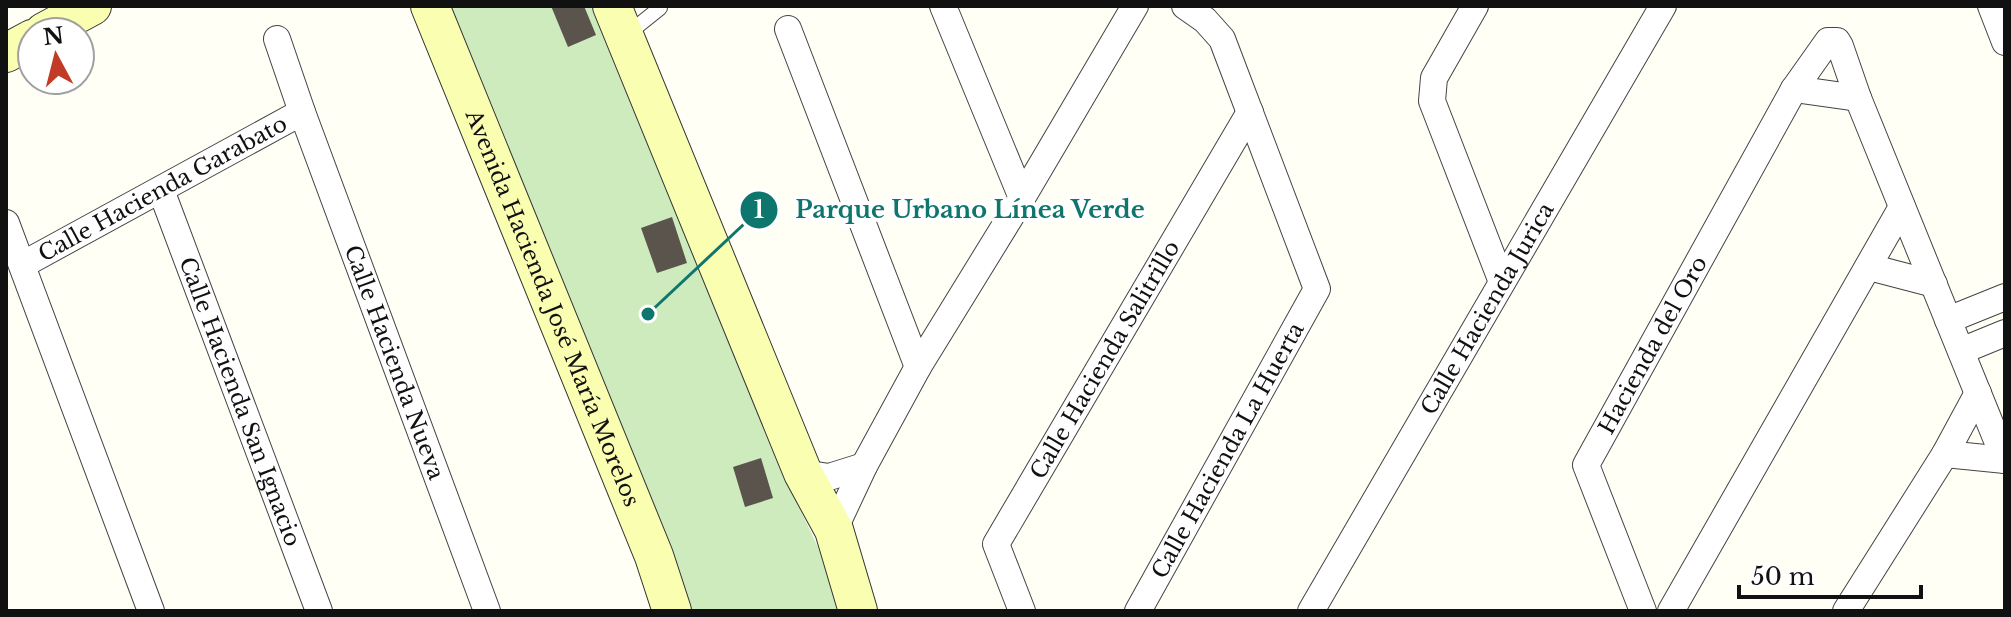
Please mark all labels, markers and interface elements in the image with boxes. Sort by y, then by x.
north arrow [16,16,96,96]
text: N [42,22,66,51]
street label: Avenida Hacienda José María Morelos [459,105,645,510]
street label: Calle Hacienda Garabato [34,110,292,268]
callout: Parque Urbano Línea Verde [739,186,1161,234]
text: 1 [754,195,764,224]
text: Parque Urbano Línea Verde [795,195,1145,224]
street label: Calle Hacienda Jurica [1415,197,1560,420]
street label: Calle Hacienda Salitrillo [1024,236,1186,484]
street label: Calle Hacienda Nueva [339,242,450,484]
street label: Hacienda del Oro [1593,251,1713,439]
street label: Calle Hacienda San Ignacio [173,253,306,550]
street label: Calle Hacienda La Huerta [1146,317,1310,583]
scale bar [1739,549,1921,599]
text: 50 m [1751,562,1815,591]

